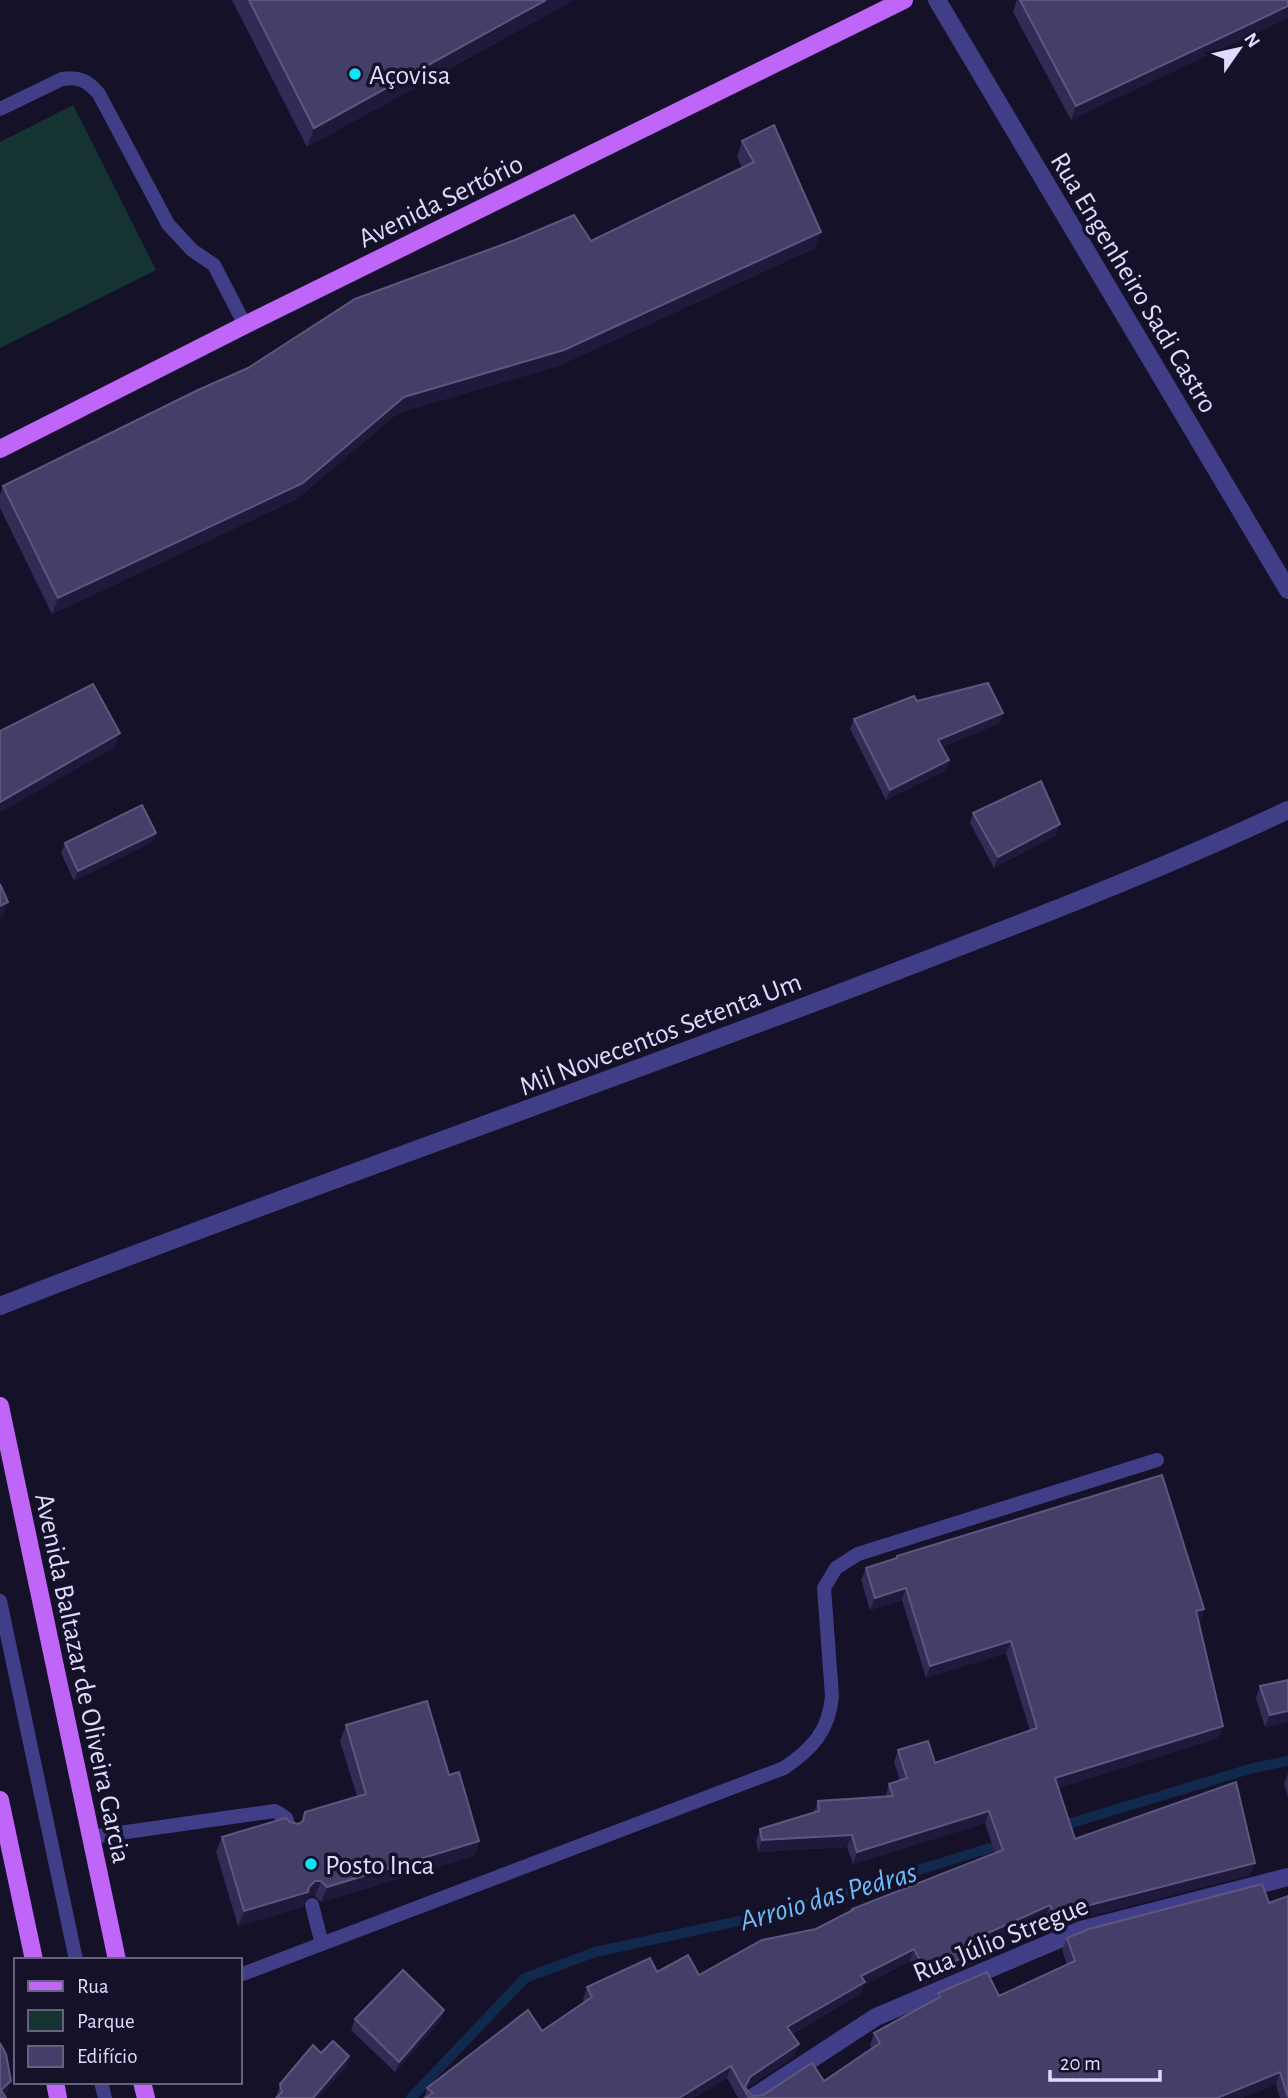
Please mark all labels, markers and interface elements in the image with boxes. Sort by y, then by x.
north arrow [1204,14,1274,84]
text: N [1240,30,1263,51]
place label: Açovisa [369,62,451,90]
marker: Açovisa [347,66,363,82]
street label: Rua Engenheiro Sadi Castro [1045,148,1222,418]
street label: Avenida Sertório [354,150,528,254]
street label: Mil Novecentos Setenta Um [516,968,805,1102]
street label: Avenida Baltazar de Oliveira Garcia [29,1491,135,1866]
place label: Posto Inca [325,1852,435,1880]
marker: Posto Inca [303,1856,319,1872]
water label: Arroio das Pedras [735,1857,921,1937]
street label: Rua Júlio Stregue [909,1892,1092,1988]
legend [14,1958,242,2084]
text: Rua [77,1976,109,1997]
text: Parque [77,2011,135,2032]
scale bar [1050,2038,1160,2082]
text: Edifício [77,2046,137,2067]
text: 20 m [1060,2053,1101,2074]

